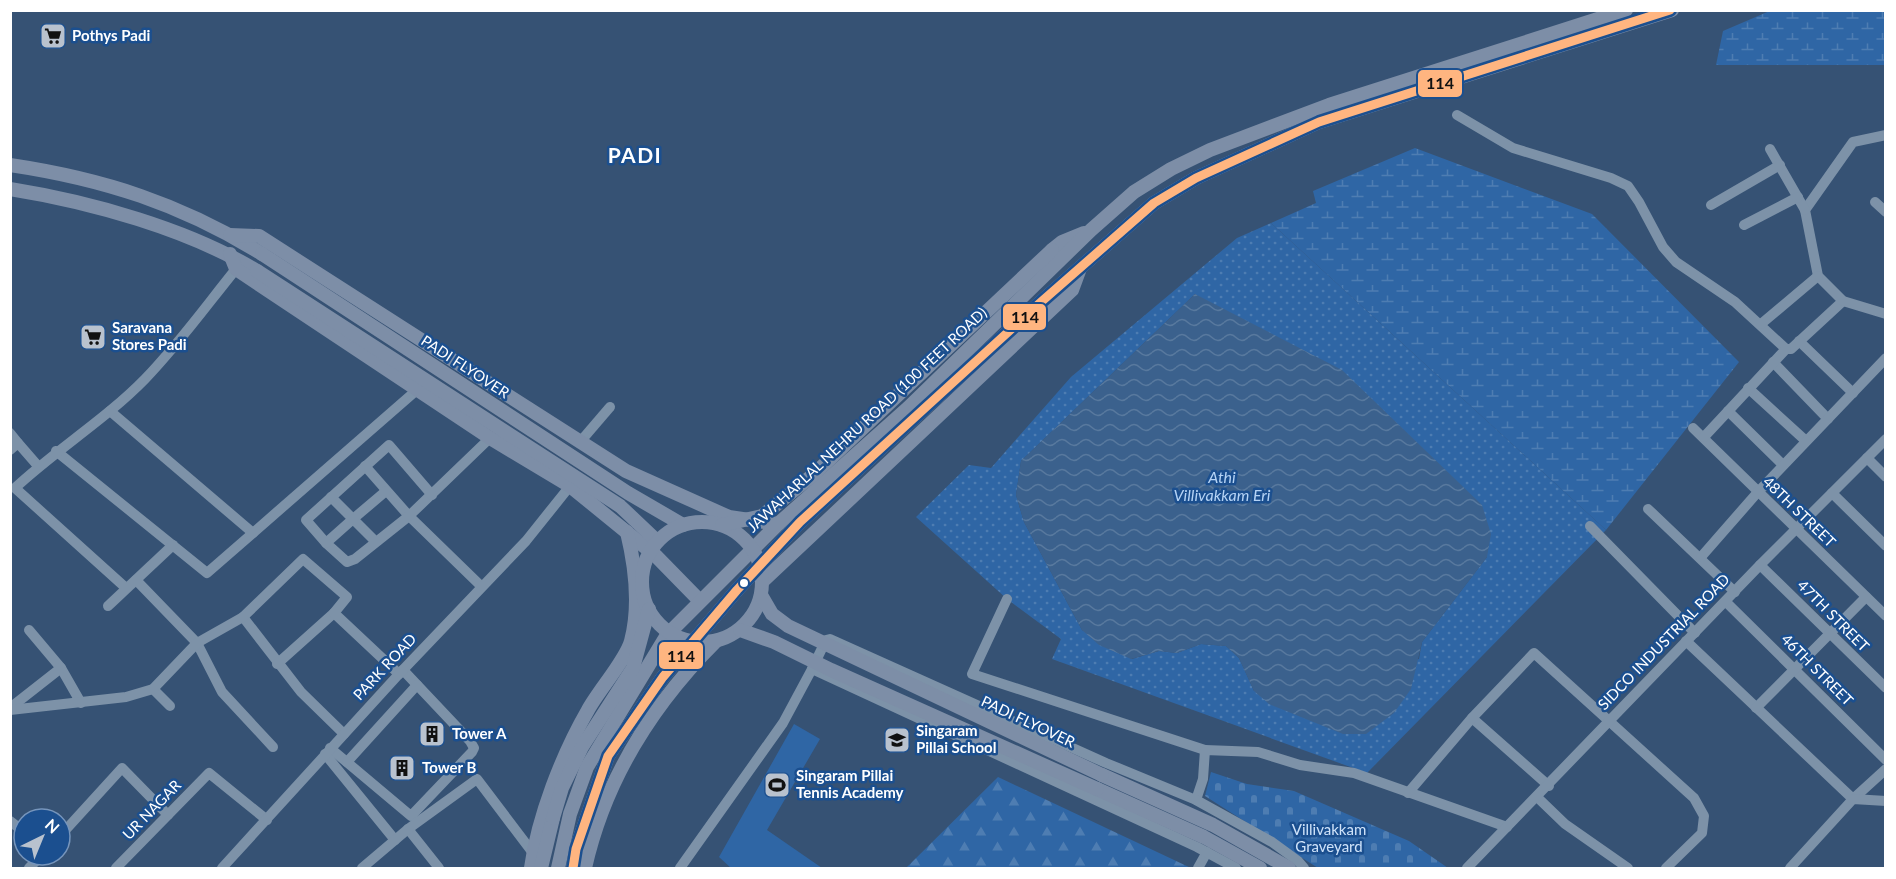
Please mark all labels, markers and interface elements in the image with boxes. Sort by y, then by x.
supermarket icon: Pothys Padi [38,21,68,51]
place label: Pothys Padi [72,26,150,44]
line badge: 114 [1417,69,1463,98]
text: 114 [1426,73,1454,92]
district label: PADI [608,142,662,167]
street label: JAWAHARLAL NEHRU ROAD (100 FEET ROAD) [743,303,990,535]
line badge: 114 [1002,303,1047,331]
text: 114 [1011,307,1039,326]
place label: Saravana Stores Padi [112,318,187,353]
supermarket icon: Saravana Stores Padi [78,322,108,352]
street label: PADI FLYOVER [418,331,513,402]
water label: Athi Villivakkam Eri [1173,467,1271,504]
street label: 48TH STREET [1760,472,1840,551]
street label: SIDCO INDUSTRIAL ROAD [1594,570,1733,713]
street label: 47TH STREET [1794,576,1873,655]
unlabelled marker [738,577,750,589]
street label: PARK ROAD [349,629,420,703]
street label: 46TH STREET [1778,630,1857,709]
line badge: 114 [658,641,704,670]
text: 114 [667,646,695,665]
street label: PADI FLYOVER [979,692,1079,751]
building icon: Tower A [417,719,447,749]
place label: Singaram Pillai School [916,721,996,756]
place label: Tower A [452,724,507,742]
school or university icon: Singaram Pillai School [882,725,912,755]
building icon: Tower B [387,753,417,783]
place label: Tower B [422,758,477,776]
place label: Singaram Pillai Tennis Academy [796,766,904,801]
sports icon: Singaram Pillai Tennis Academy [762,770,792,800]
street label: UR NAGAR [118,775,185,843]
north arrow [12,807,72,867]
text: N [42,815,64,837]
park label: Villivakkam Graveyard [1292,820,1366,855]

